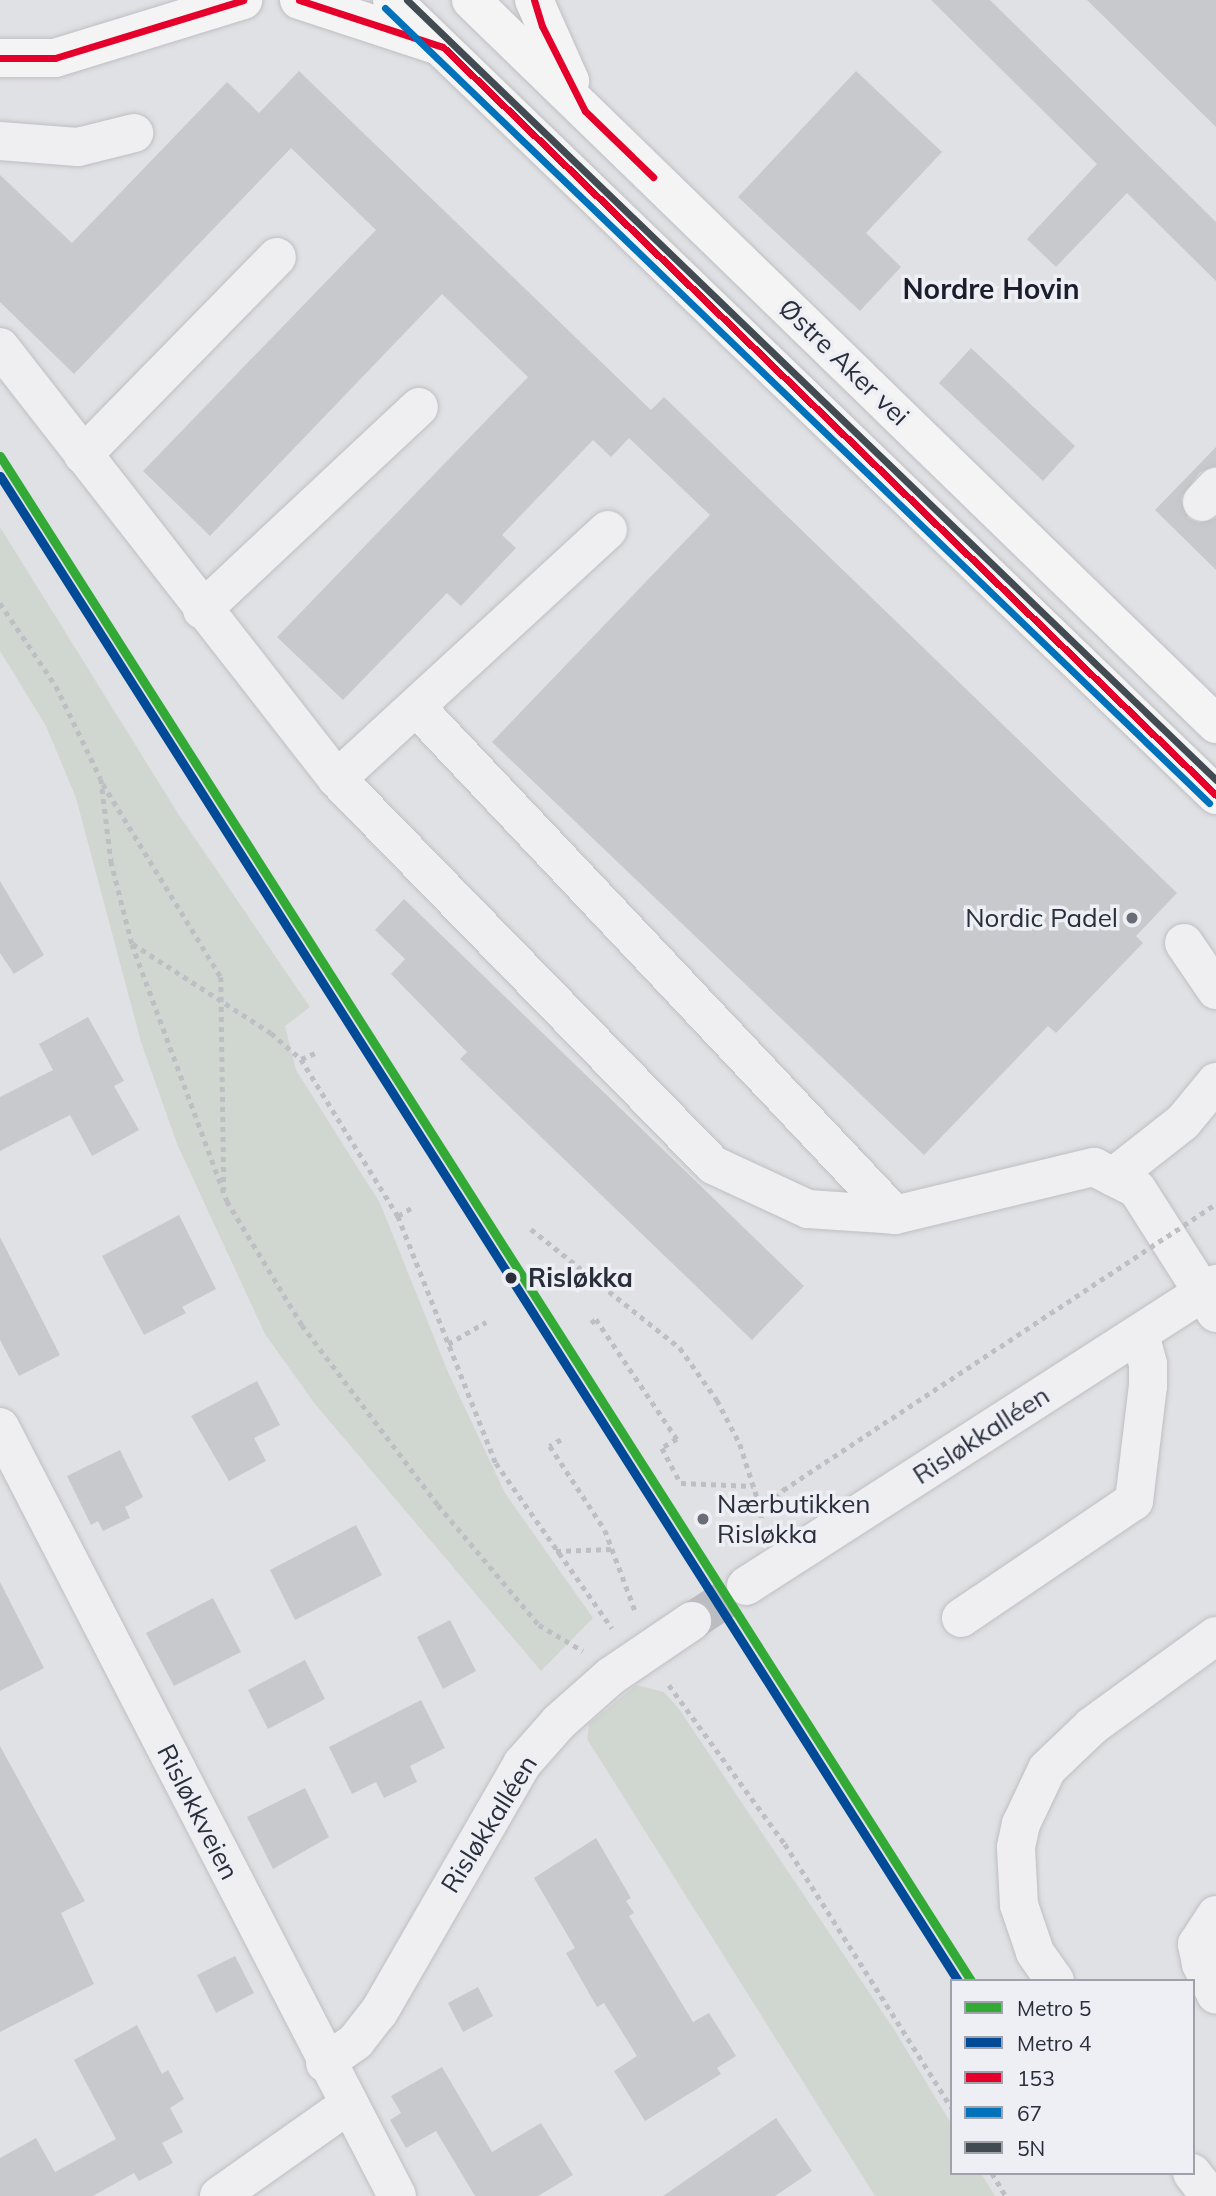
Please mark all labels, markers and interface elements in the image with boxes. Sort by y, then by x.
district label: Nordre Hovin [902,272,1080,306]
street label: Østre Aker vei [773,292,915,432]
place label: Nordic Padel [965,902,1118,934]
marker: Nordic Padel [1124,910,1140,926]
place label: Risløkka [528,1262,633,1294]
marker: Risløkka [500,1267,522,1289]
street label: Risløkkalléen [907,1379,1055,1491]
place label: Nærbutikken Risløkka [717,1488,871,1550]
marker: Nærbutikken Risløkka [695,1511,711,1527]
street label: Risløkkveien [151,1739,245,1885]
street label: Risløkkalléen [434,1749,544,1899]
legend [950,1979,1195,2175]
text: Metro 5 [1017,1995,1091,2021]
text: Metro 4 [1017,2030,1091,2056]
text: 153 [1017,2065,1055,2091]
text: 67 [1017,2100,1042,2126]
text: 5N [1017,2135,1045,2161]

